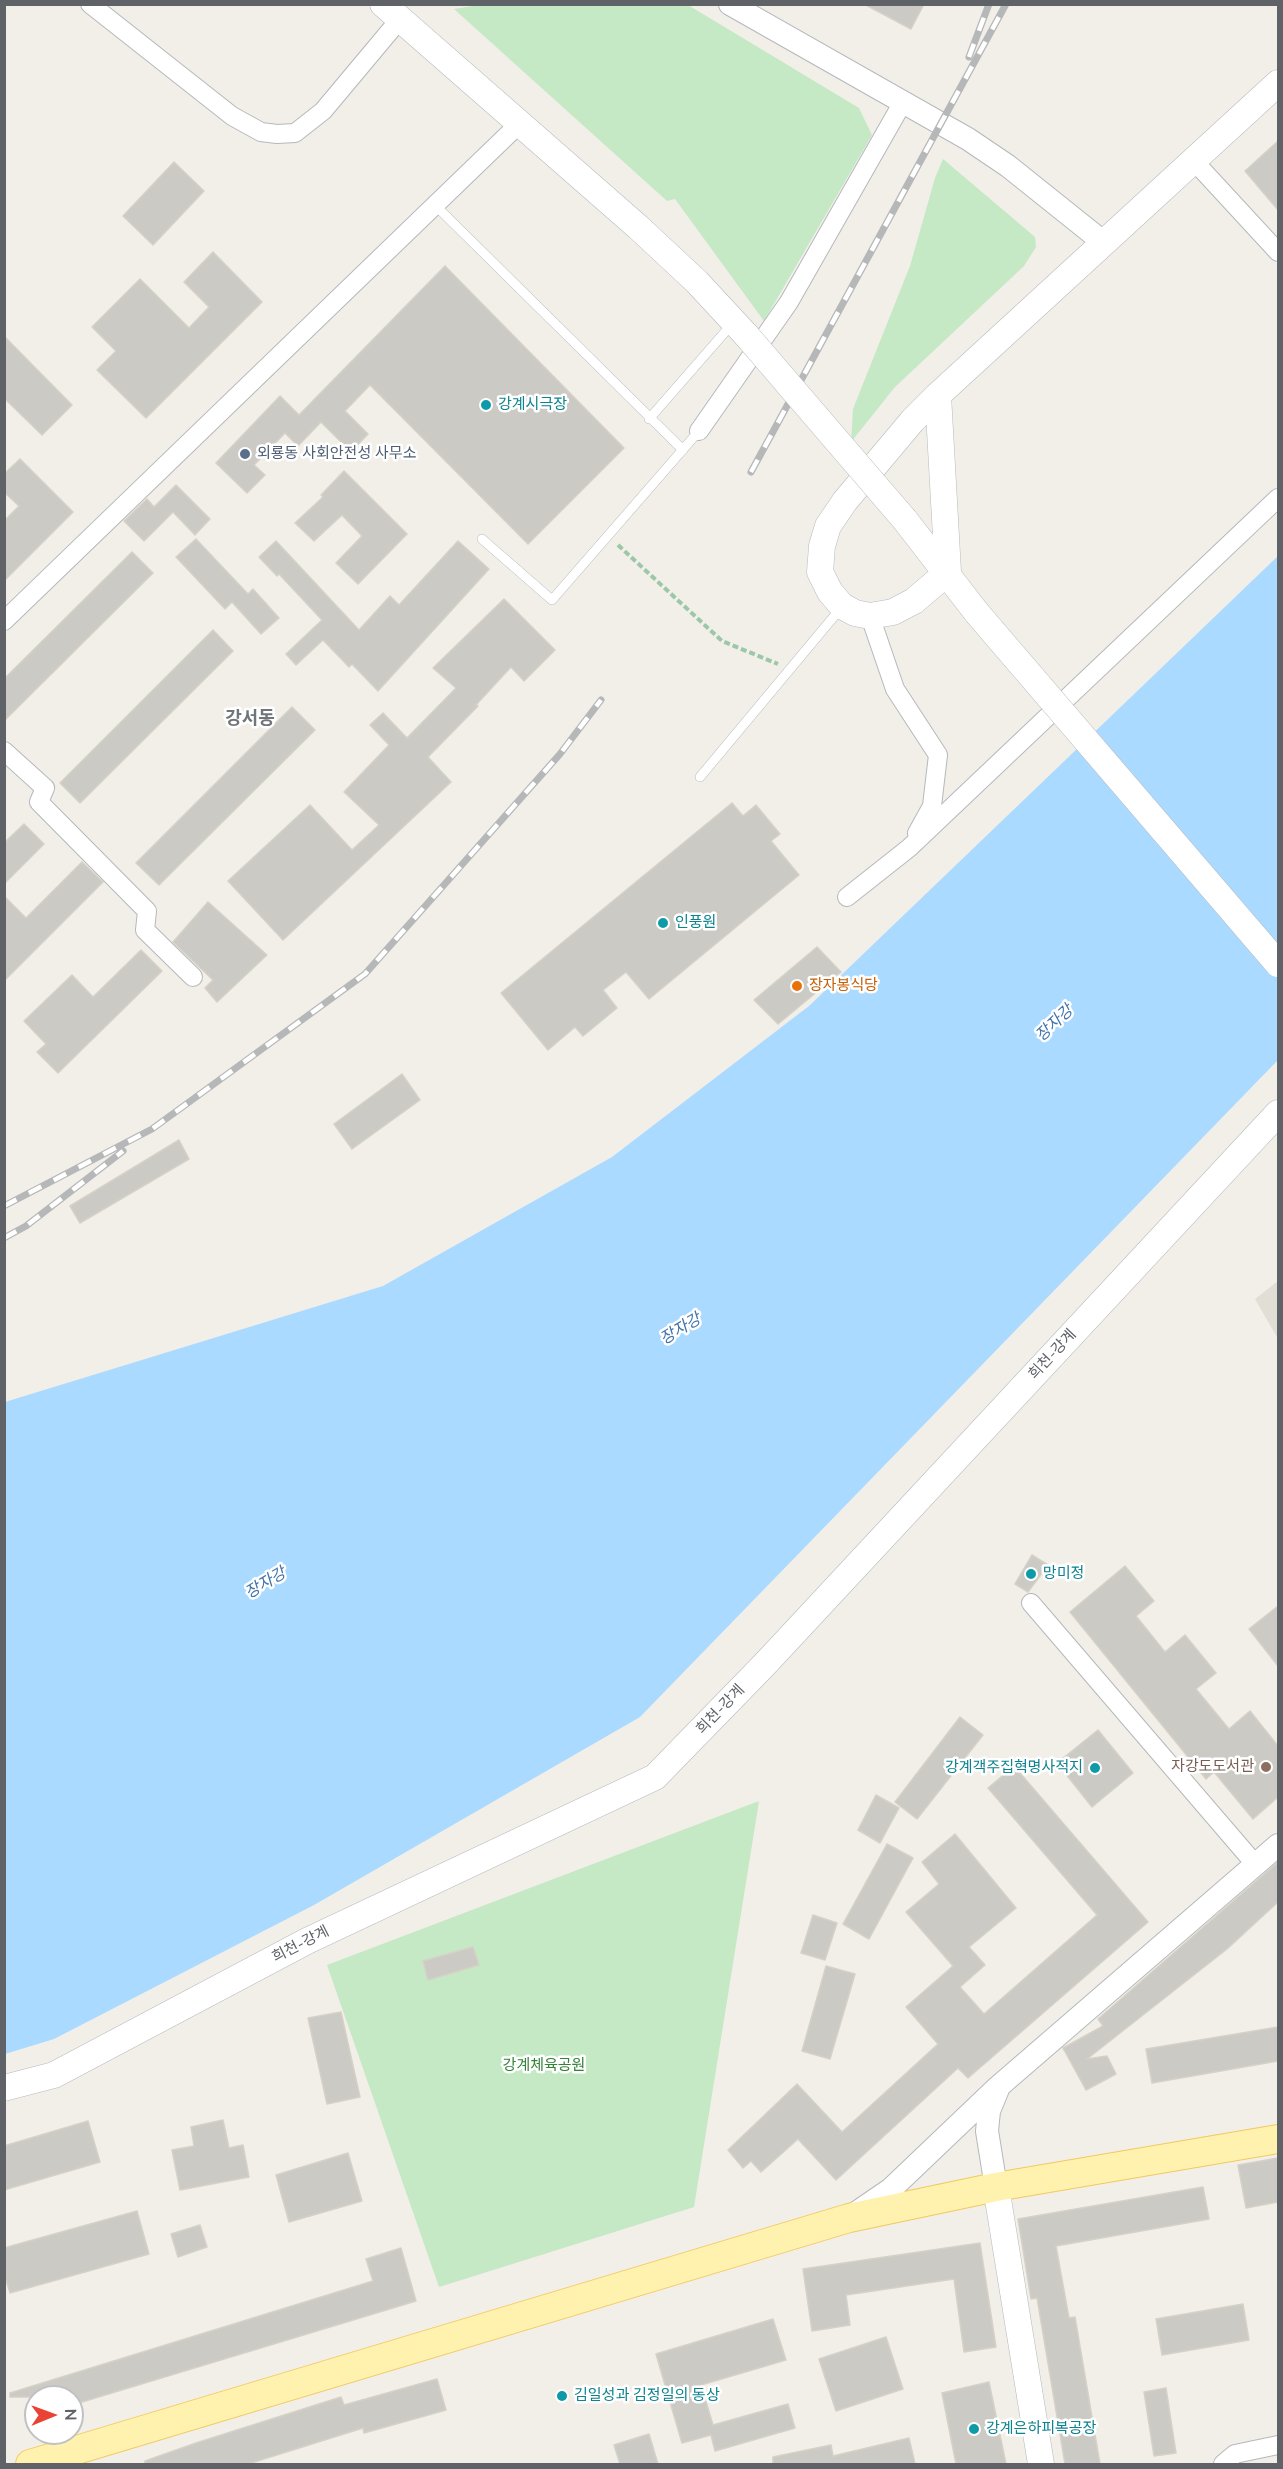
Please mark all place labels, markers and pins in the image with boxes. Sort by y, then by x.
place label: 강계시극장 [498,396,567,414]
marker: 강계시극장 [479,398,493,412]
place label: 외룡동 사회안전성 사무소 [257,445,417,463]
marker: 외룡동 사회안전성 사무소 [238,447,252,461]
place label: 인풍원 [675,914,716,932]
marker: 인풍원 [656,916,670,930]
place label: 장자봉식당 [809,977,878,995]
marker: 장자봉식당 [790,979,804,993]
place label: 망미정 [1043,1565,1084,1583]
marker: 망미정 [1024,1567,1038,1581]
place label: 자강도도서관 [1171,1758,1254,1776]
place label: 강계객주집혁명사적지 [945,1759,1083,1777]
marker: 자강도도서관 [1259,1760,1273,1774]
marker: 강계객주집혁명사적지 [1088,1761,1102,1775]
place label: 김일성과 김정일의 동상 [574,2387,720,2405]
marker: 김일성과 김정일의 동상 [555,2389,569,2403]
place label: 강계은하피복공장 [986,2420,1096,2438]
marker: 강계은하피복공장 [967,2422,981,2436]

